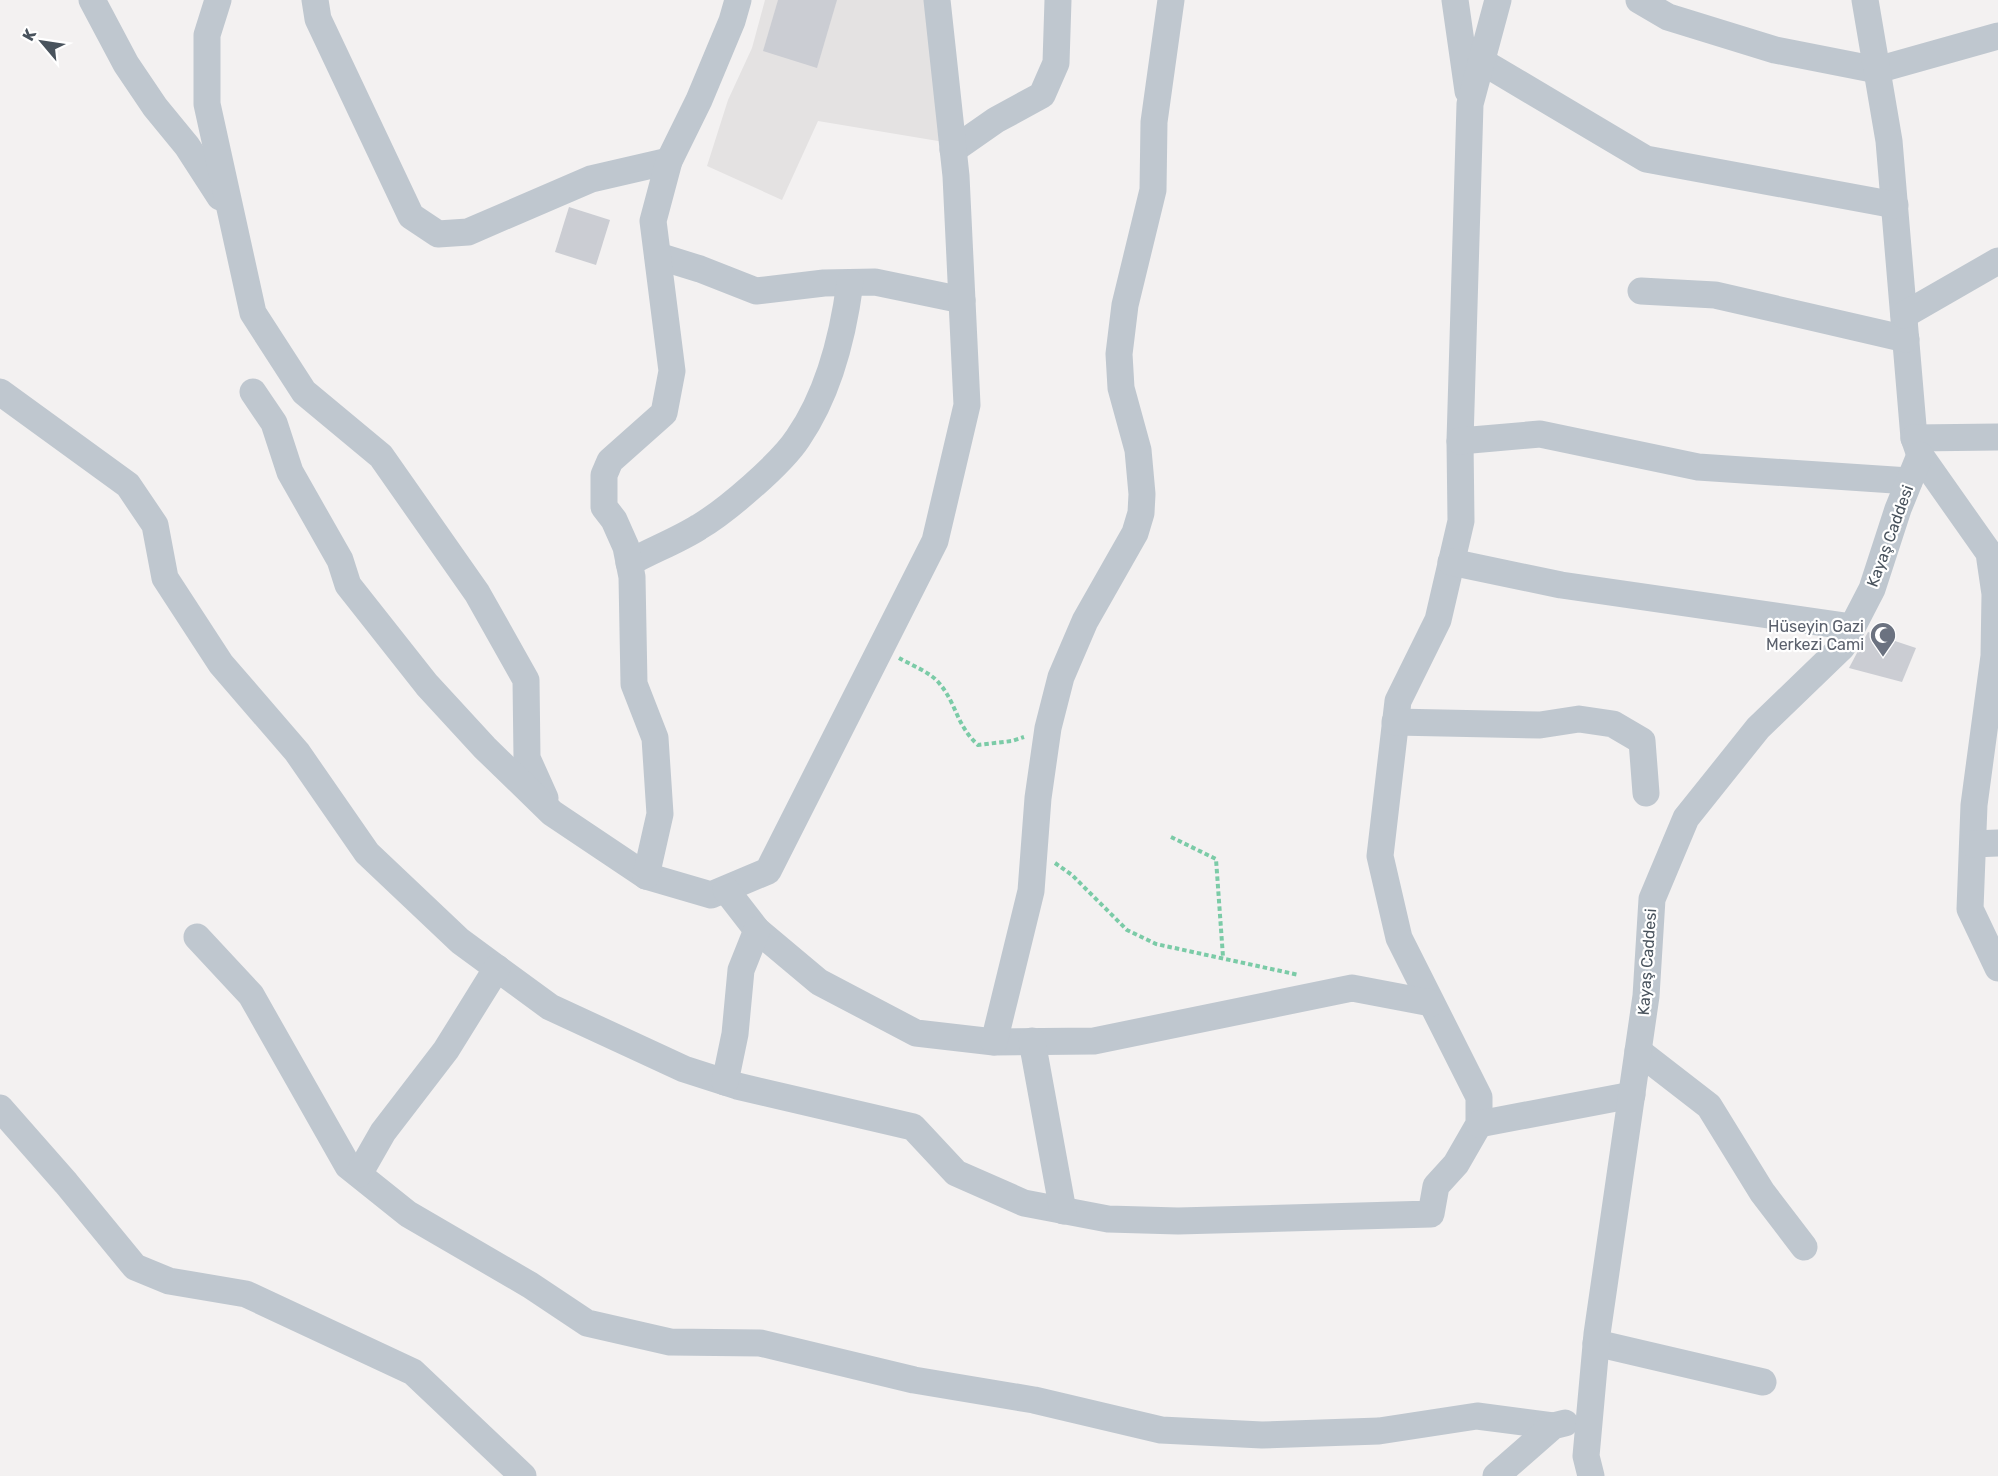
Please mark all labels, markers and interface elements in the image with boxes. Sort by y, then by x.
north arrow [12,12,72,72]
text: K [18,25,40,44]
street label: Kayaş Caddesi [1863,482,1917,590]
place label: Hüseyin Gazi Merkezi Cami [1766,617,1864,654]
mosque icon: Hüseyin Gazi Merkezi Cami [1868,620,1898,658]
street label: Kayaş Caddesi [1634,908,1660,1016]

